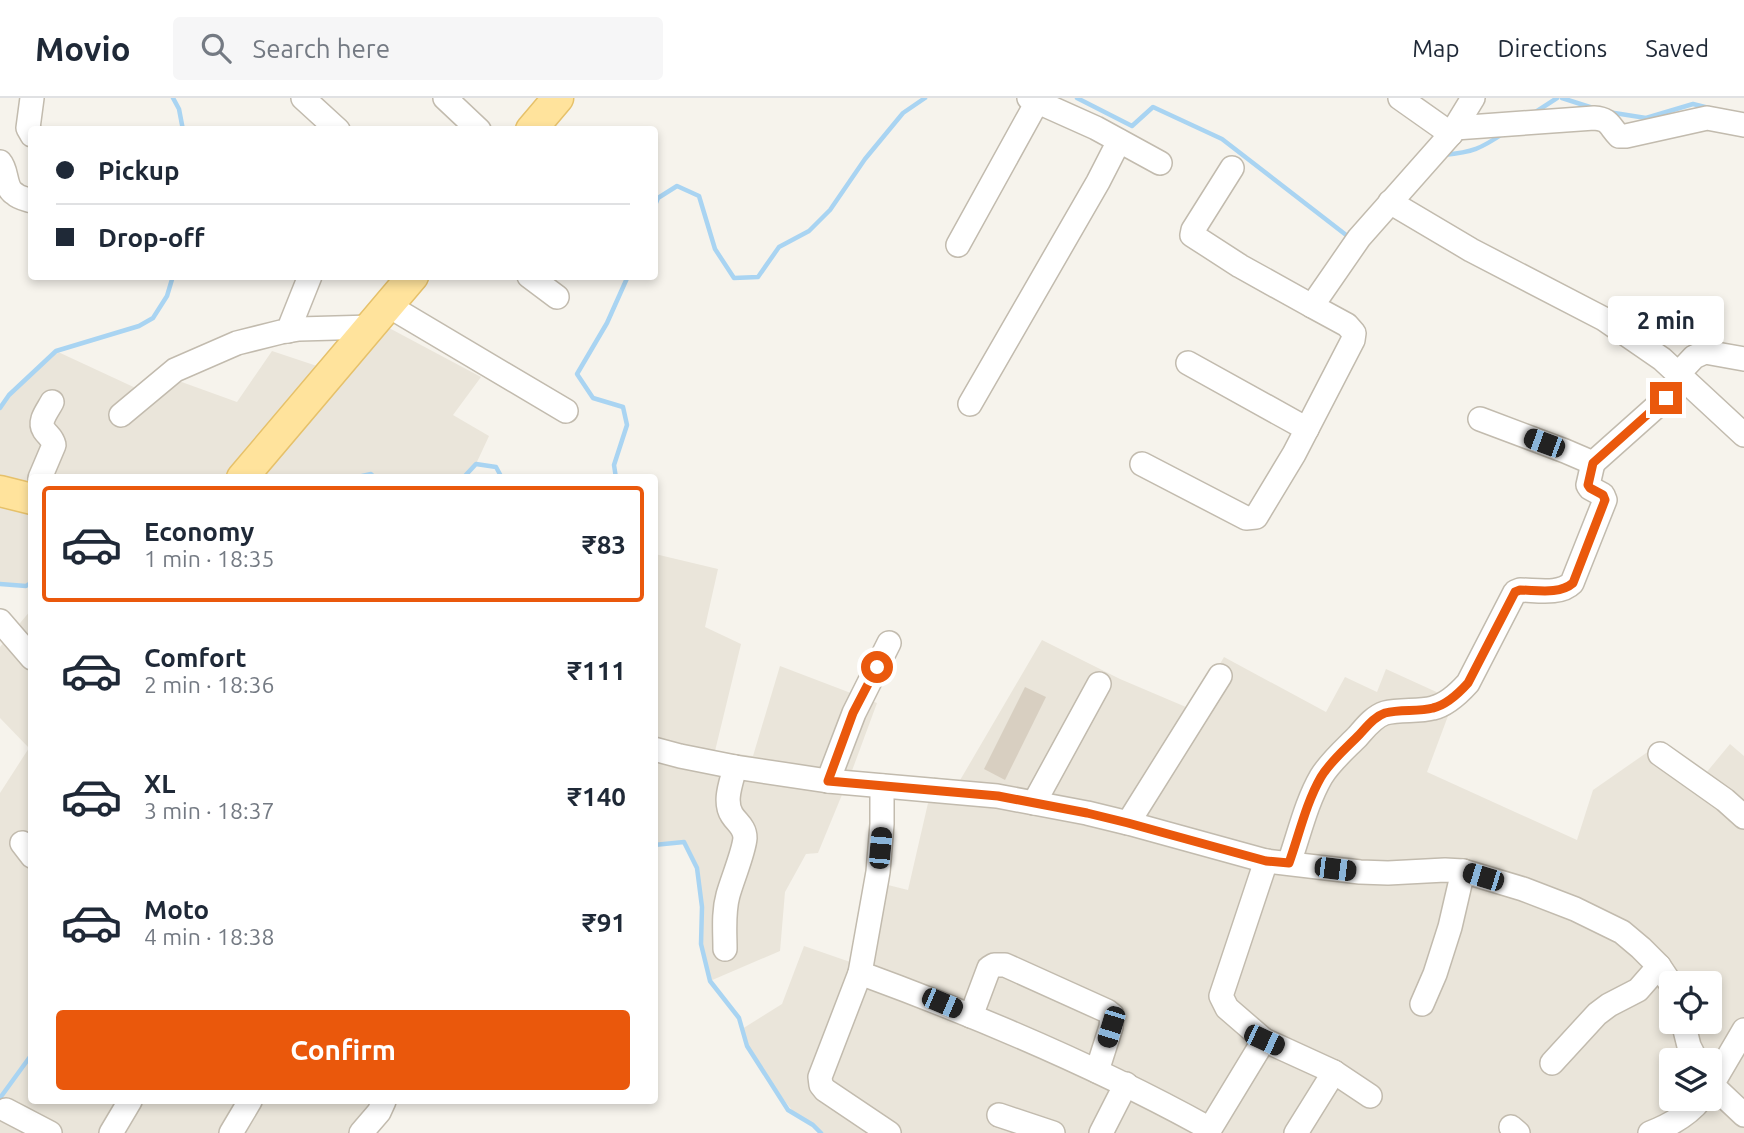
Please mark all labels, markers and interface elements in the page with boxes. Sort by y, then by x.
search box [173,17,663,80]
icon: search [197,29,235,67]
text: Movio [35,30,131,67]
text: Search here [253,34,390,63]
text: Map [1412,35,1459,62]
text: Directions [1497,35,1607,62]
text: Saved [1645,35,1709,62]
text: Pickup [98,156,180,185]
text: Drop-off [98,223,205,252]
callout: 2 min [1608,296,1724,345]
text: 2 min [1637,308,1695,333]
route end [1650,382,1682,414]
car [1521,426,1568,460]
icon: car [60,513,123,576]
text: Economy [144,517,254,546]
text: ₹83 [582,530,626,559]
text: 1 min · 18:35 [144,546,275,571]
icon: car [60,639,123,702]
text: Comfort [144,643,247,672]
route start [861,651,893,683]
text: ₹111 [567,656,626,685]
text: 2 min · 18:36 [144,672,275,697]
icon: car [60,765,123,828]
text: XL [144,769,175,798]
text: ₹140 [567,782,626,811]
text: 3 min · 18:37 [144,798,275,823]
car [868,826,893,870]
car [1313,856,1358,882]
car [1460,861,1507,893]
icon: car [60,891,123,954]
text: Moto [144,895,209,924]
text: ₹91 [582,908,626,937]
text: 4 min · 18:38 [144,924,275,949]
map controls [1659,971,1722,1111]
button: locate [1659,971,1722,1034]
car [919,985,966,1021]
car [1095,1004,1128,1050]
button: Confirm [56,1010,630,1090]
car [1241,1022,1288,1058]
button: layers [1659,1048,1722,1111]

